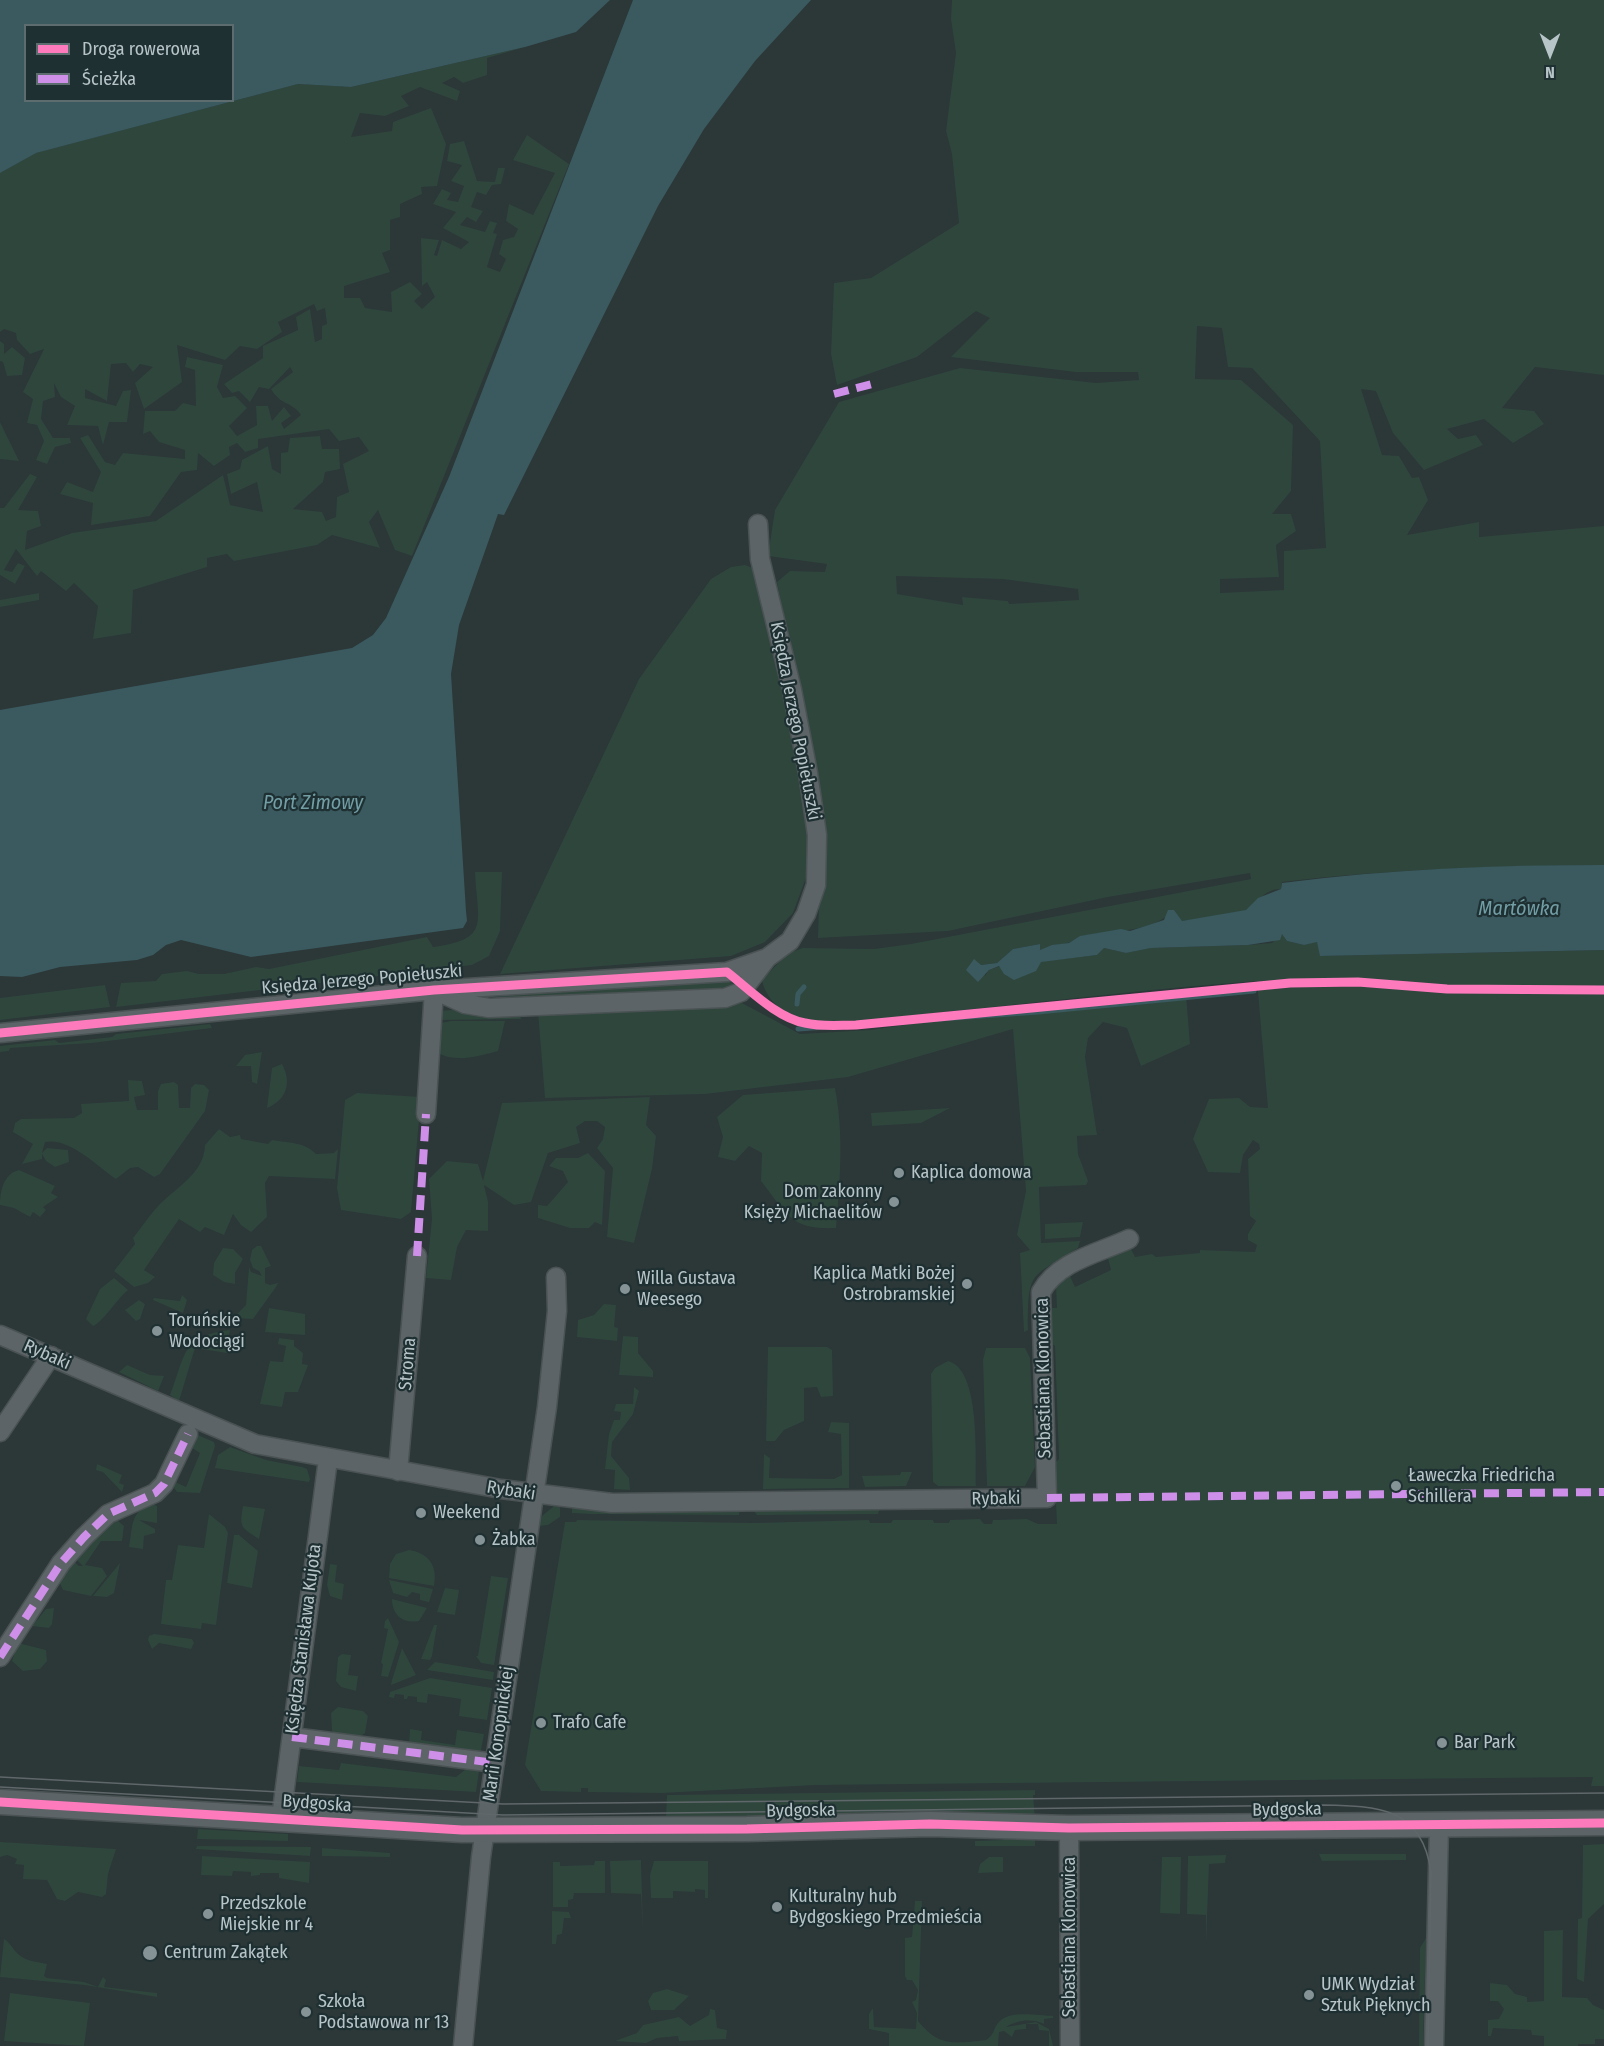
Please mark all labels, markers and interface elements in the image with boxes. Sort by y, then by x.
legend [24,24,234,102]
north arrow [1520,24,1580,84]
text: Droga rowerowa [82,38,200,60]
text: N [1545,63,1555,82]
text: Ścieżka [82,68,136,90]
street label: Księdza Jerzego Popiełuszki [765,620,825,822]
water label: Port Zimowy [263,791,363,815]
water label: Martówka [1478,897,1560,921]
street label: Księdza Jerzego Popiełuszki [261,960,463,1000]
place label: Kaplica domowa [911,1162,1031,1184]
marker: Kaplica domowa [892,1166,906,1180]
place label: Dom zakonny Księży Michaelitów [744,1181,882,1224]
marker: Dom zakonny Księży Michaelitów [887,1195,901,1209]
place label: Kaplica Matki Bożej Ostrobramskiej [813,1263,955,1306]
place label: Willa Gustava Weesego [637,1268,736,1310]
marker: Kaplica Matki Bożej Ostrobramskiej [960,1277,974,1291]
marker: Willa Gustava Weesego [618,1282,632,1296]
street label: Sebastiana Klonowica [1032,1297,1056,1459]
place label: Toruńskie Wodociągi [169,1310,245,1352]
marker: Toruńskie Wodociągi [150,1324,164,1338]
street label: Rybaki [20,1335,74,1375]
street label: Stroma [395,1337,421,1391]
place label: Ławeczka Friedricha Schillera [1408,1465,1555,1508]
street label: Rybaki [485,1477,537,1505]
marker: Ławeczka Friedricha Schillera [1389,1479,1403,1493]
street label: Rybaki [971,1488,1021,1510]
place label: Weekend [433,1502,500,1524]
marker: Weekend [414,1506,428,1520]
place label: Żabka [492,1529,536,1551]
marker: Żabka [473,1533,487,1547]
street label: Księdza Stanisława Kujota [282,1543,326,1735]
street label: Marii Konopnickiej [479,1665,519,1803]
place label: Trafo Cafe [553,1712,626,1734]
marker: Trafo Cafe [534,1716,548,1730]
place label: Bar Park [1454,1732,1515,1754]
marker: Bar Park [1435,1736,1449,1750]
street label: Bydgoska [281,1791,353,1817]
street label: Bydgoska [1252,1799,1322,1821]
street label: Bydgoska [766,1800,836,1822]
street label: Sebastiana Klonowica [1059,1857,1081,2017]
place label: Kulturalny hub Bydgoskiego Przedmieścia [789,1886,982,1928]
place label: Przedszkole Miejskie nr 4 [220,1893,313,1936]
marker: Kulturalny hub Bydgoskiego Przedmieścia [770,1900,784,1914]
marker: Przedszkole Miejskie nr 4 [201,1907,215,1921]
place label: Centrum Zakątek [164,1942,288,1964]
marker: Centrum Zakątek [141,1944,159,1962]
place label: UMK Wydział Sztuk Pięknych [1321,1974,1431,2016]
marker: UMK Wydział Sztuk Pięknych [1302,1988,1316,2002]
place label: Szkoła Podstawowa nr 13 [318,1991,449,2034]
marker: Szkoła Podstawowa nr 13 [299,2005,313,2019]

